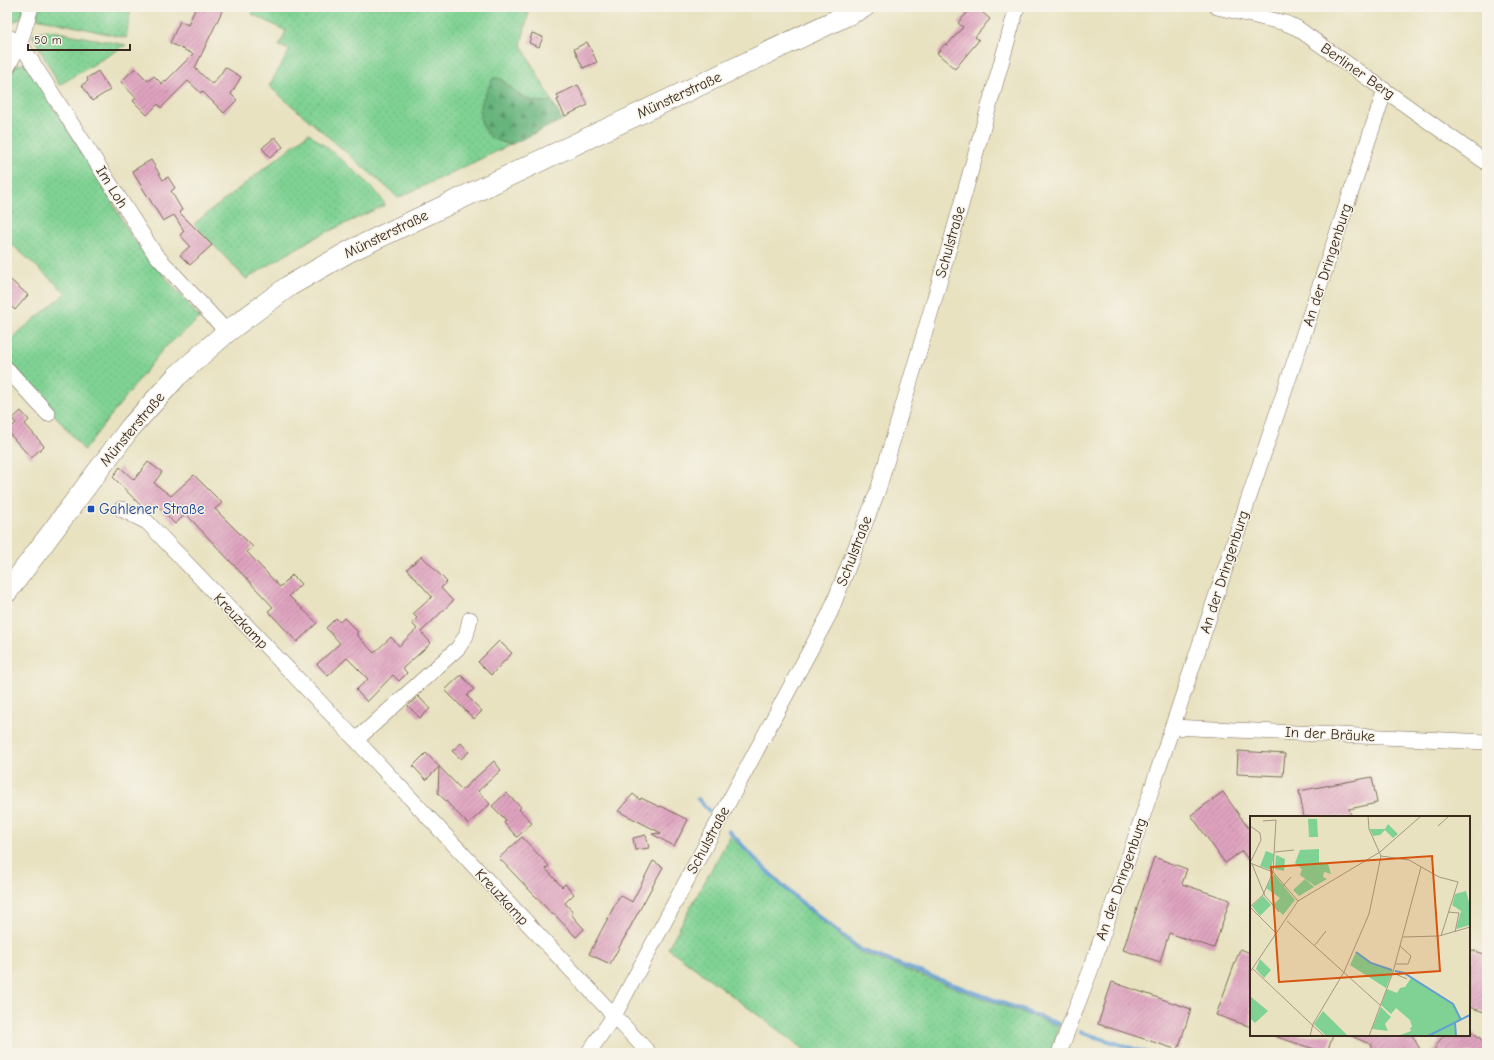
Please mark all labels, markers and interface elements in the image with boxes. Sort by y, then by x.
scale bar [28,26,130,52]
text: 50 m [34,33,62,47]
street label: Berliner Berg [1317,39,1399,103]
street label: Münsterstraße [634,67,725,122]
street label: Im Loh [92,163,132,211]
street label: An der Dringenburg [1299,201,1355,329]
street label: Schulstraße [931,204,969,280]
street label: Münsterstraße [341,206,431,262]
street label: Münsterstraße [96,388,169,470]
place label: Gahlener Straße [99,500,205,518]
marker: Gahlener Straße [86,504,96,514]
street label: An der Dringenburg [1196,508,1252,636]
street label: Schulstraße [832,513,876,589]
street label: Kreuzkamp [210,589,272,653]
street label: In der Bräuke [1284,723,1376,745]
street label: Schulstraße [683,803,734,877]
street label: An der Dringenburg [1092,815,1150,943]
inset map [1250,816,1470,1036]
street label: Kreuzkamp [471,865,533,929]

